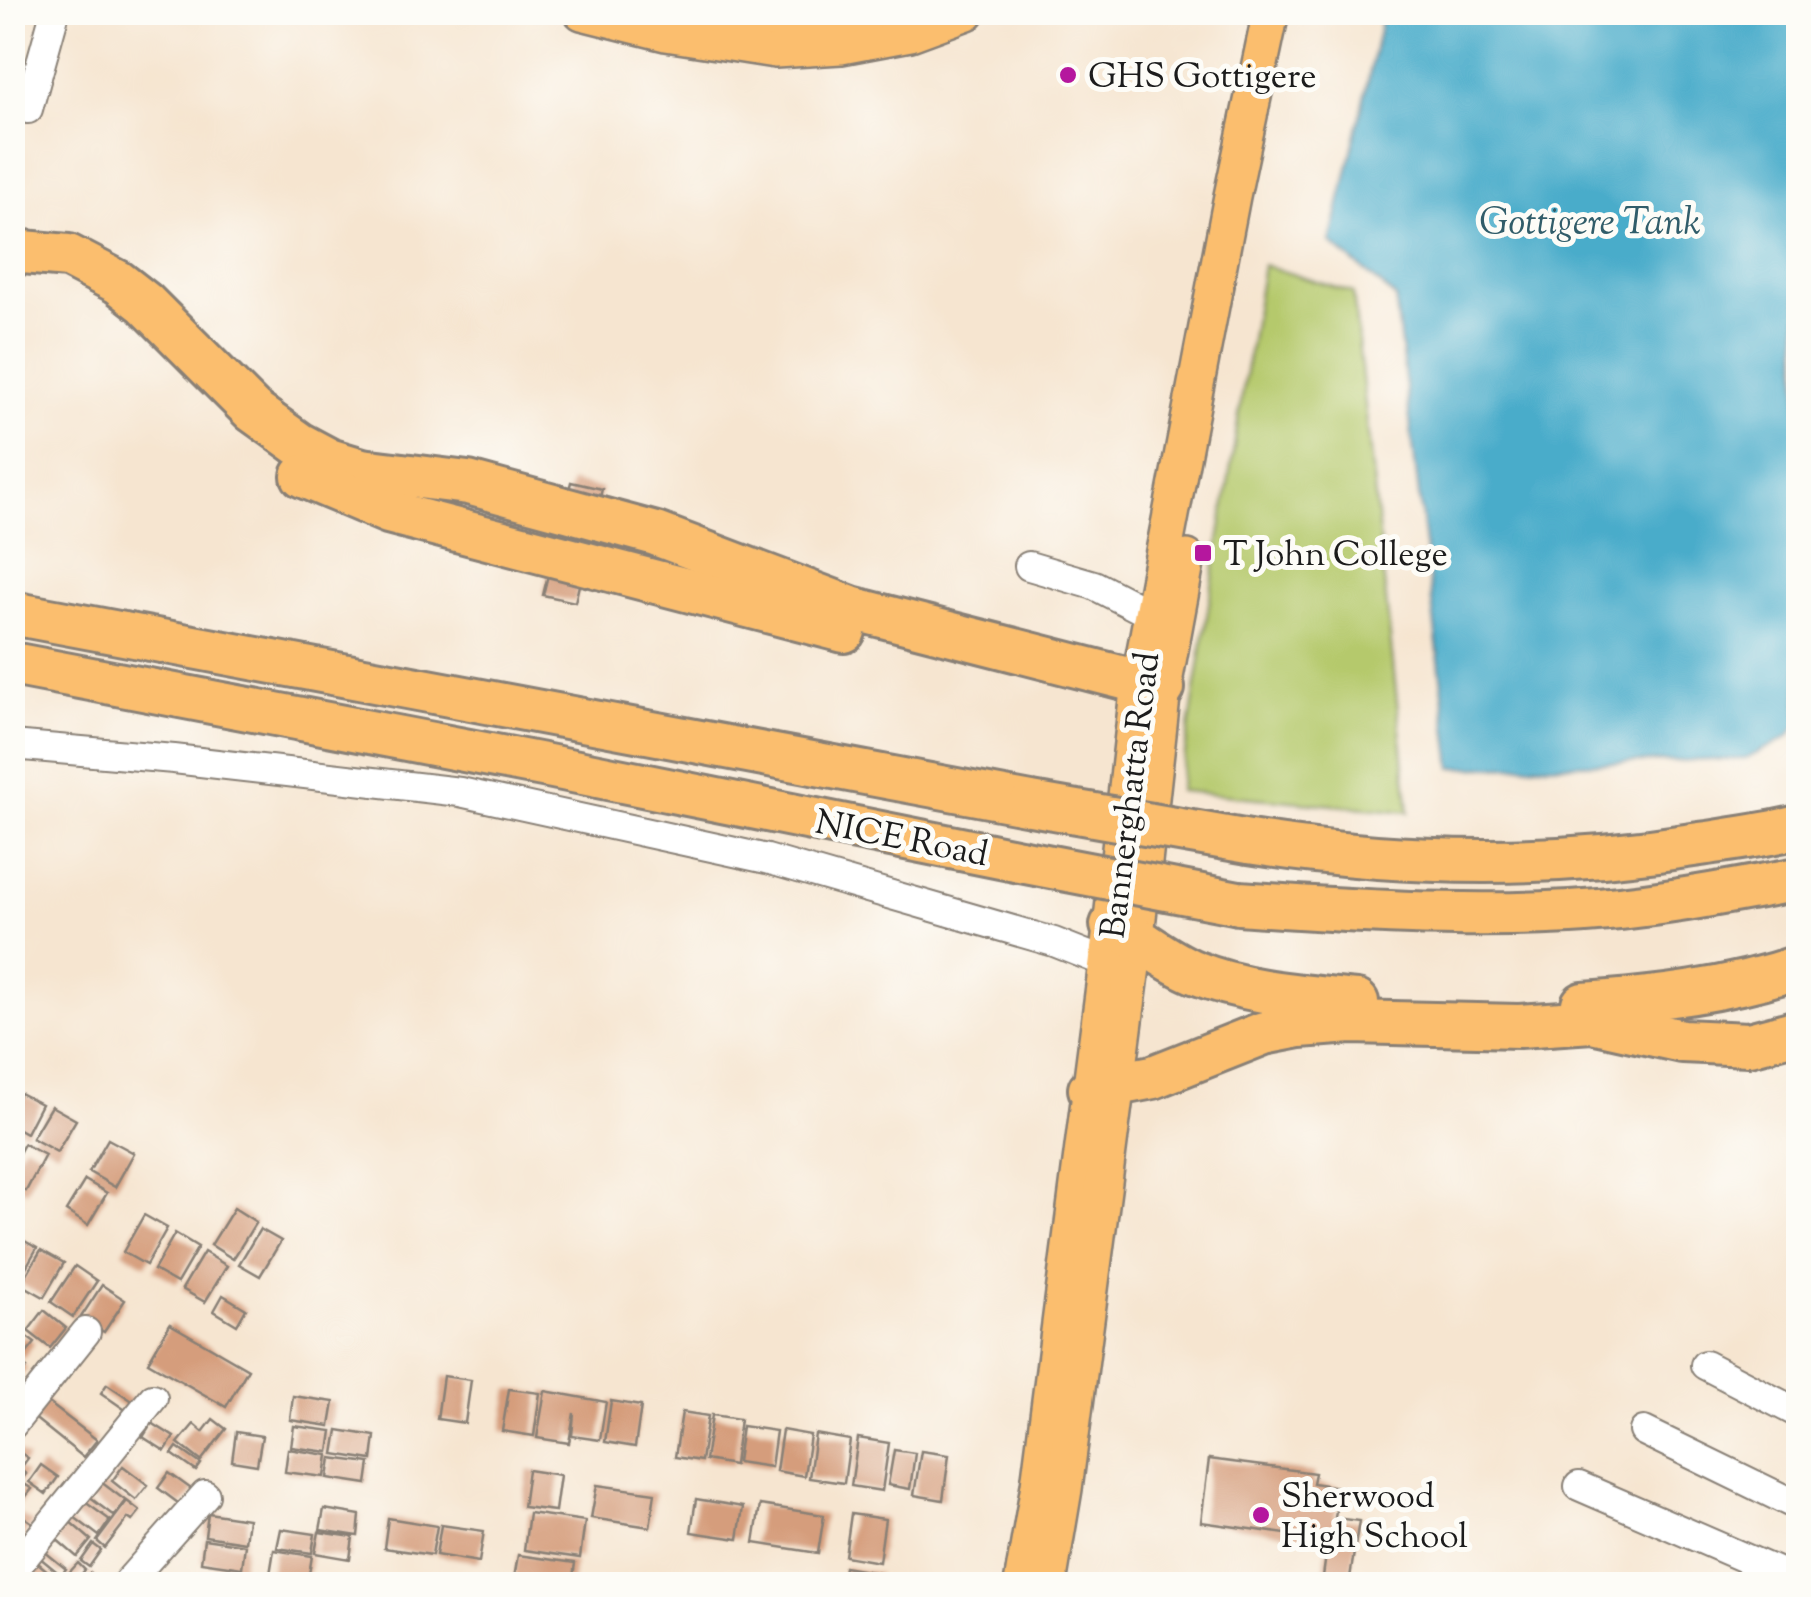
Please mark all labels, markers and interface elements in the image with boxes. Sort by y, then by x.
place label: GHS Gottigere [1088,53,1317,104]
marker: GHS Gottigere [1057,64,1079,86]
water label: Gottigere Tank [1479,198,1701,252]
place label: T John College [1223,531,1448,582]
marker: T John College [1192,542,1214,564]
street label: Bannerghatta Road [1090,649,1175,942]
street label: NICE Road [811,799,992,882]
place label: Sherwood High School [1281,1473,1468,1564]
marker: Sherwood High School [1250,1504,1272,1526]

